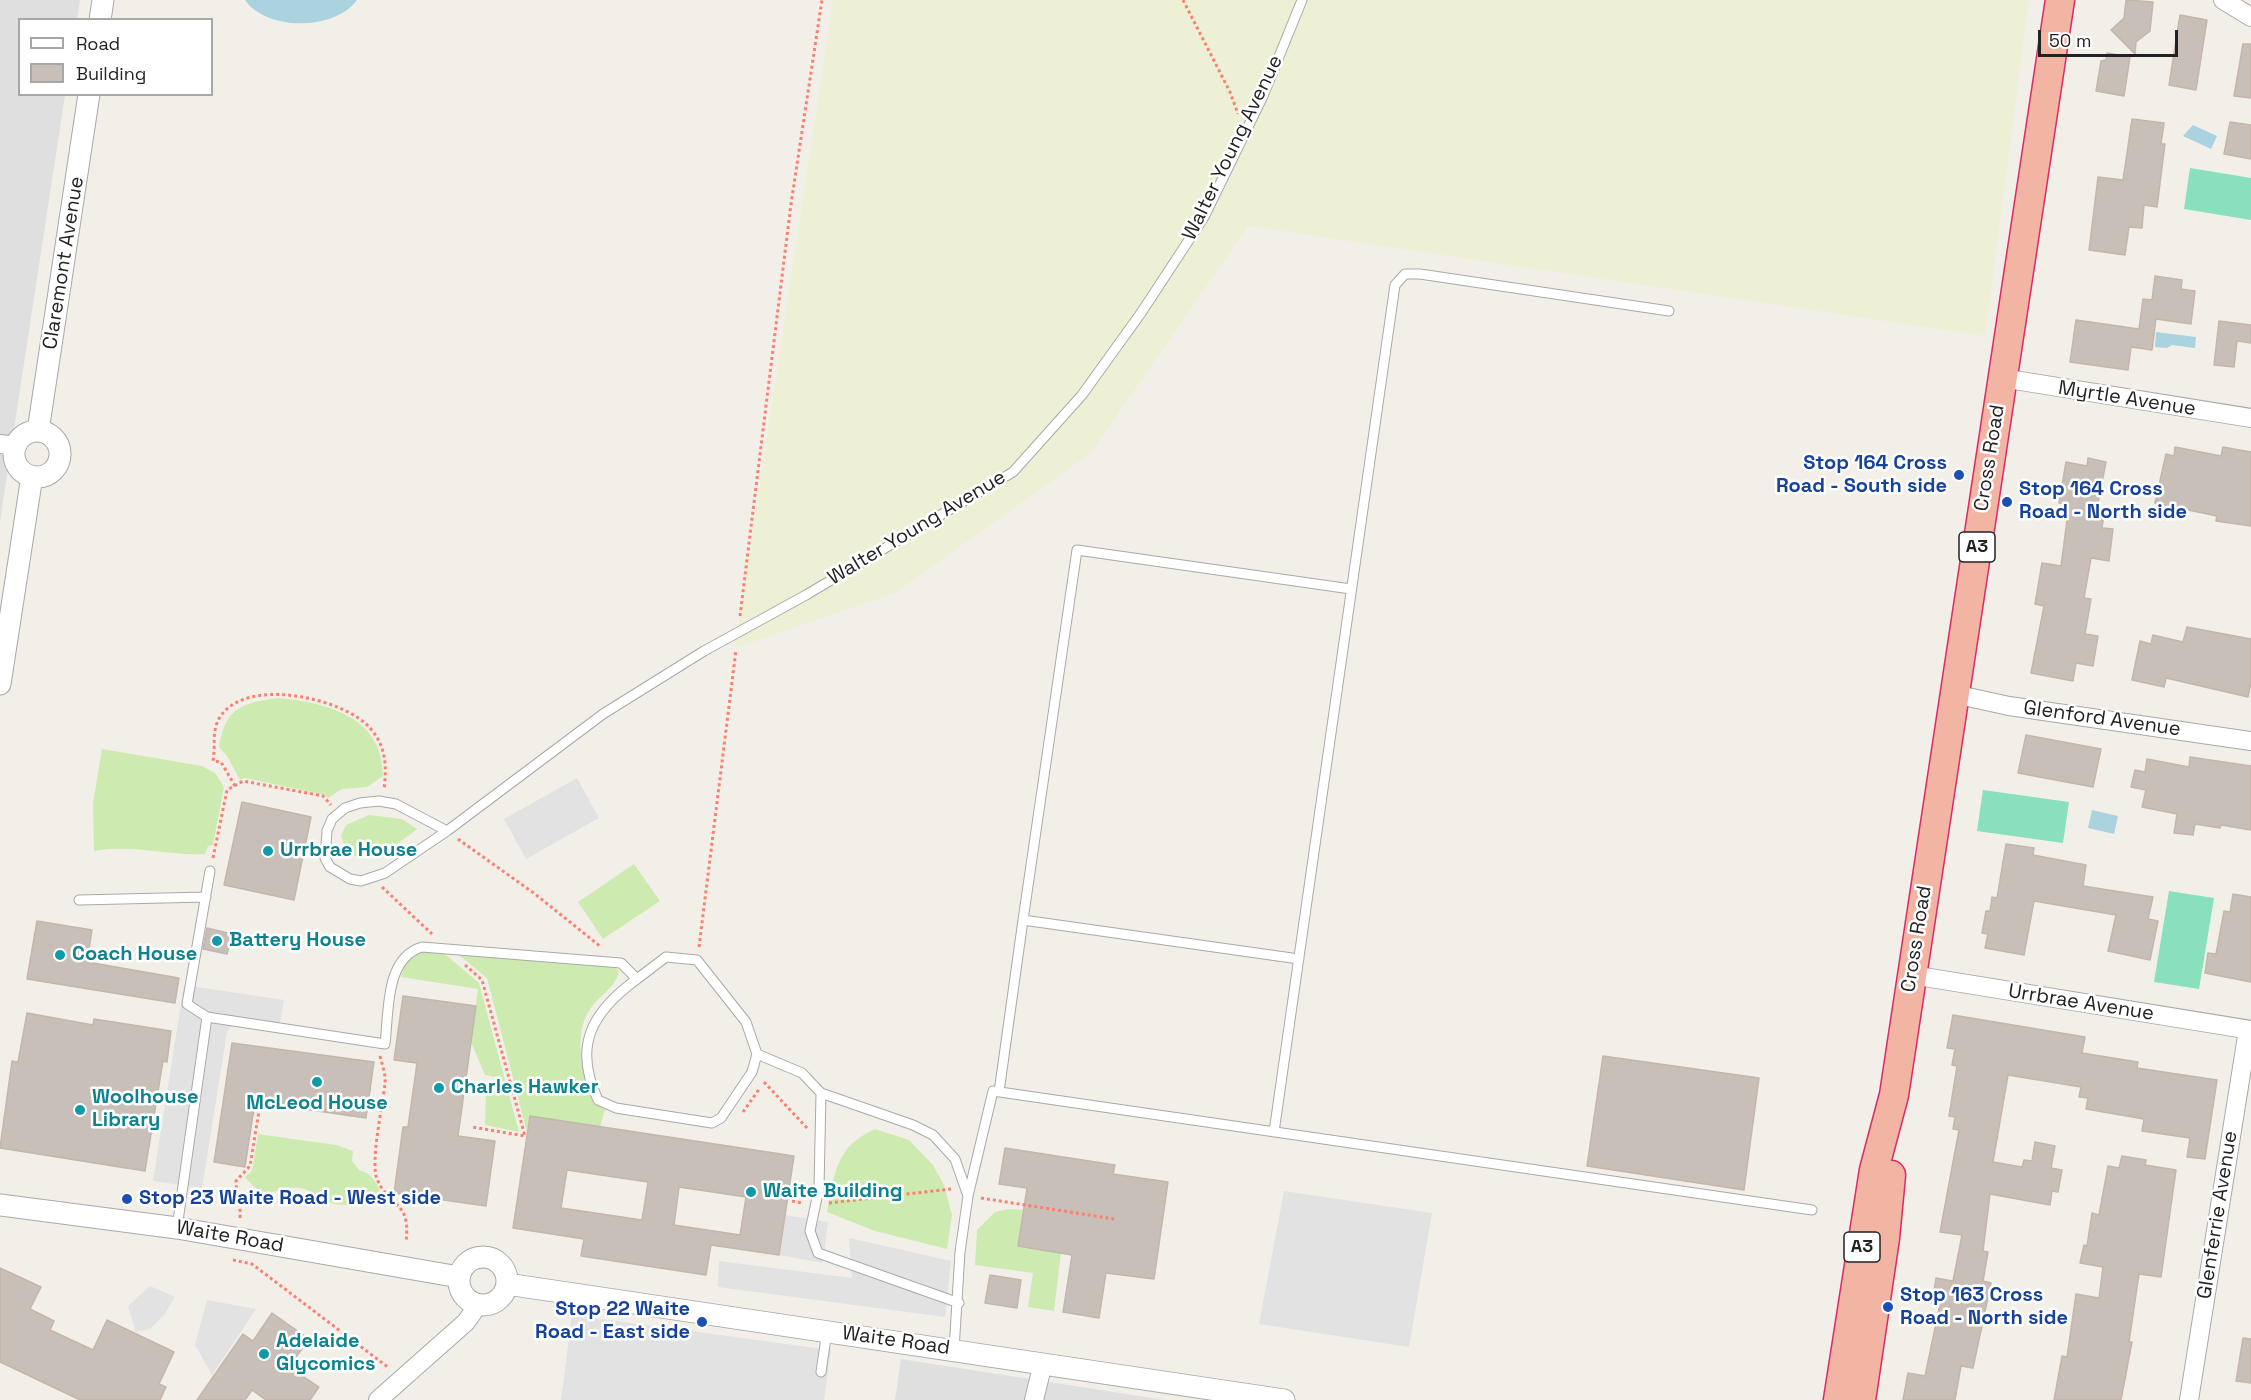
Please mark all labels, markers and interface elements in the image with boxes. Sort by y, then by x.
legend [18,18,213,96]
scale bar [2041,18,2180,56]
text: 50 m [2049,29,2091,52]
text: Road [76,32,120,55]
street label: Walter Young Avenue [1178,52,1288,244]
text: Building [76,62,146,85]
street label: Claremont Avenue [38,175,90,351]
street label: Myrtle Avenue [2057,376,2197,422]
street label: Cross Road [1970,403,2010,513]
place label: Stop 164 Cross Road - South side [1776,452,1947,499]
street label: Walter Young Avenue [824,465,1010,591]
marker: Stop 164 Cross Road - South side [1952,468,1966,482]
place label: Stop 164 Cross Road - North side [2019,478,2187,525]
marker: Stop 164 Cross Road - North side [2000,495,2014,509]
road number: A3 [1959,532,1995,562]
street label: Glenford Avenue [2022,696,2182,742]
place label: Urrbrae House [280,839,417,863]
marker: Urrbrae House [261,844,275,858]
street label: Cross Road [1897,884,1937,994]
place label: Battery House [229,929,366,953]
marker: Battery House [210,934,224,948]
place label: Coach House [72,943,197,967]
marker: Coach House [53,948,67,962]
street label: Urrbrae Avenue [2006,980,2156,1026]
marker: McLeod House [310,1075,324,1089]
place label: Charles Hawker [451,1076,599,1100]
marker: Charles Hawker [432,1081,446,1095]
place label: Woolhouse Library [92,1086,199,1133]
place label: McLeod House [246,1092,388,1116]
marker: Woolhouse Library [73,1103,87,1117]
street label: Glenferrie Avenue [2193,1129,2243,1301]
place label: Waite Building [763,1180,902,1204]
marker: Waite Building [744,1185,758,1199]
place label: Stop 23 Waite Road - West side [139,1187,441,1211]
marker: Stop 23 Waite Road - West side [120,1192,134,1206]
street label: Waite Road [174,1216,286,1258]
road number: A3 [1844,1232,1880,1262]
place label: Stop 163 Cross Road - North side [1900,1284,2068,1331]
place label: Stop 22 Waite Road - East side [535,1298,690,1345]
marker: Stop 163 Cross Road - North side [1881,1300,1895,1314]
marker: Stop 22 Waite Road - East side [695,1315,709,1329]
street label: Waite Road [841,1322,951,1360]
place label: Adelaide Glycomics [276,1330,375,1377]
marker: Adelaide Glycomics [257,1347,271,1361]

